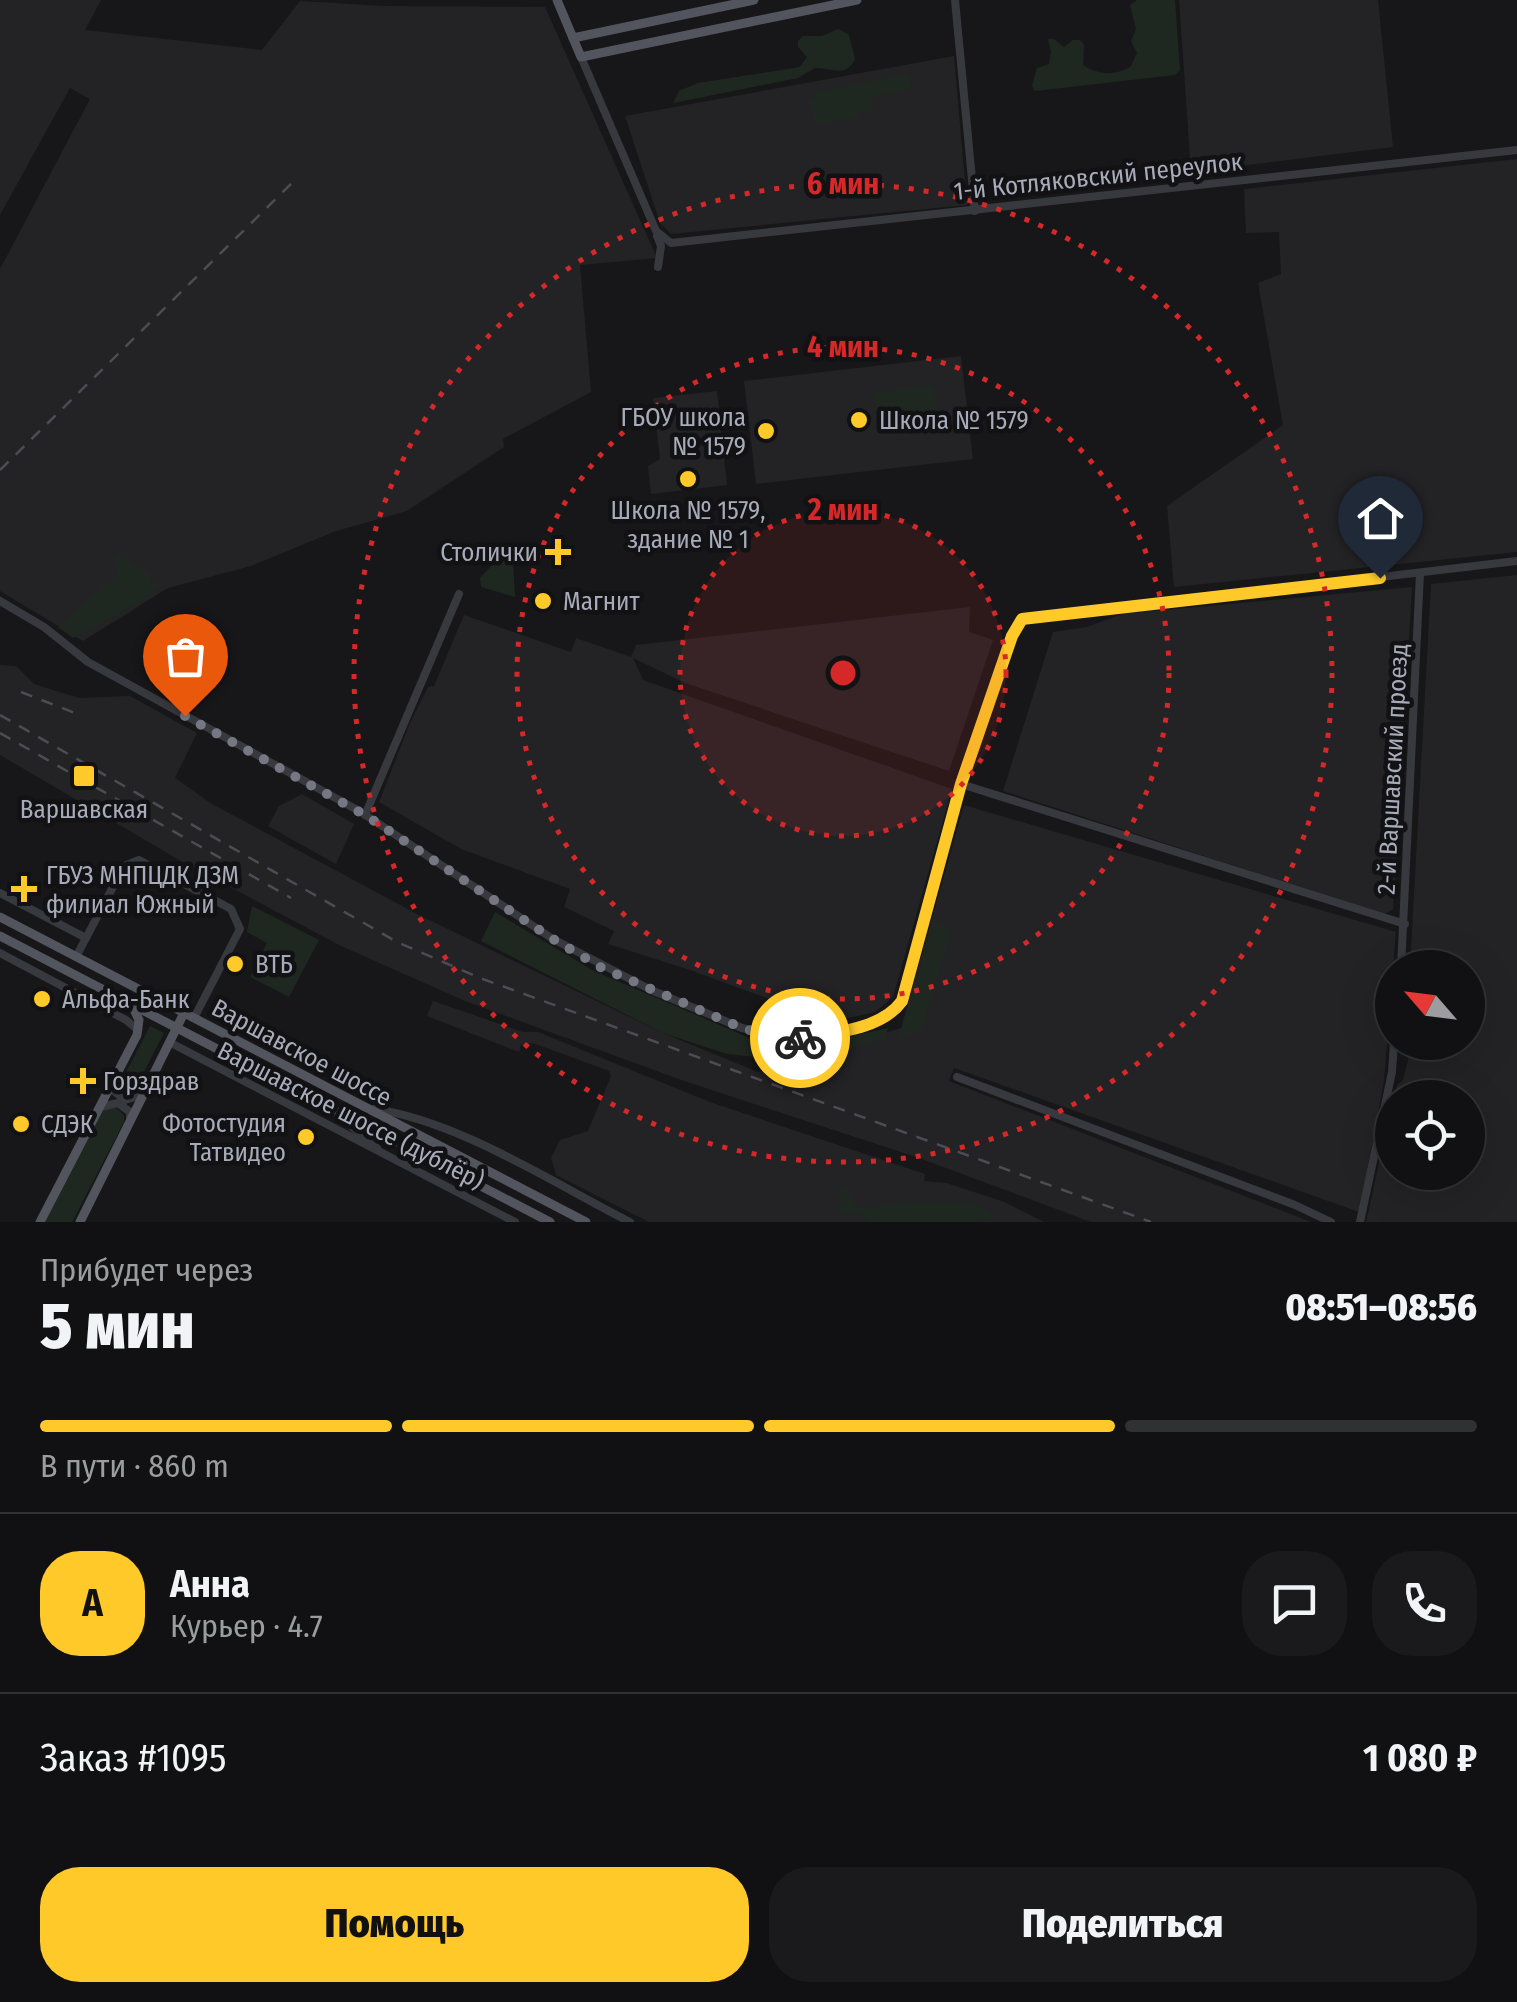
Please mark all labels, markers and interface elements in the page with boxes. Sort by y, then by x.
street label: 1-й Котляковский переулок [952,147,1244,207]
text: 6 мин [807,166,879,202]
text: 4 мин [807,329,879,365]
place label: ГБОУ школа № 1579 [620,403,746,462]
place label: Школа № 1579 [879,406,1029,436]
marker: Школа № 1579 [848,409,870,431]
marker: ГБОУ школа № 1579 [755,420,777,442]
marker: Школа № 1579, здание № 1 [677,468,699,490]
pin [1338,476,1423,579]
icon: home [1353,491,1408,546]
text: 2 мин [807,492,878,528]
place label: Школа № 1579, здание № 1 [611,496,765,555]
place label: Столички [440,538,538,568]
marker: Столички [547,541,569,563]
place label: Магнит [563,587,640,617]
marker: Магнит [532,590,554,612]
pin [143,614,228,717]
icon: bag [158,629,213,684]
street label: 2-й Варшавский проезд [1371,643,1415,895]
centre of rings [825,655,861,691]
marker: Варшавская [71,763,97,789]
place label: Варшавская [20,795,148,825]
place label: ГБУЗ МНПЦДК ДЗМ филиал Южный [46,861,239,920]
marker: ГБУЗ МНПЦДК ДЗМ филиал Южный [11,876,37,902]
place label: ВТБ [255,950,293,980]
north arrow [1375,950,1485,1060]
map controls [1375,950,1485,1190]
marker: ВТБ [224,953,246,975]
place label: Альфа-Банк [62,985,190,1015]
marker: Альфа-Банк [31,988,53,1010]
courier [750,988,850,1088]
street label: Варшавское шоссе [207,993,397,1113]
icon: bike [773,1011,828,1066]
street label: Варшавское шоссе (дублёр) [212,1036,489,1196]
place label: Горздрав [103,1067,199,1097]
marker: Горздрав [72,1070,94,1092]
button: locate [1375,1080,1485,1190]
place label: Фотостудия Татвидео [162,1109,286,1168]
place label: СДЭК [41,1110,94,1140]
marker: СДЭК [10,1113,32,1135]
marker: Фотостудия Татвидео [295,1126,317,1148]
text: Прибудет через [40,1251,253,1289]
text: 08:51–08:56 [1285,1284,1477,1330]
text: 5 мин [40,1287,195,1365]
text: В пути · 860 m [40,1447,229,1485]
button: chat [1242,1551,1347,1656]
button: phone [1372,1551,1477,1656]
text: Анна [170,1561,250,1607]
text: А [82,1580,103,1626]
text: Курьер · 4.7 [170,1607,323,1645]
text: Заказ #1095 [40,1735,227,1781]
text: 1 080 ₽ [1363,1735,1477,1781]
button: Помощь [40,1867,749,1982]
button: Поделиться [769,1867,1477,1982]

